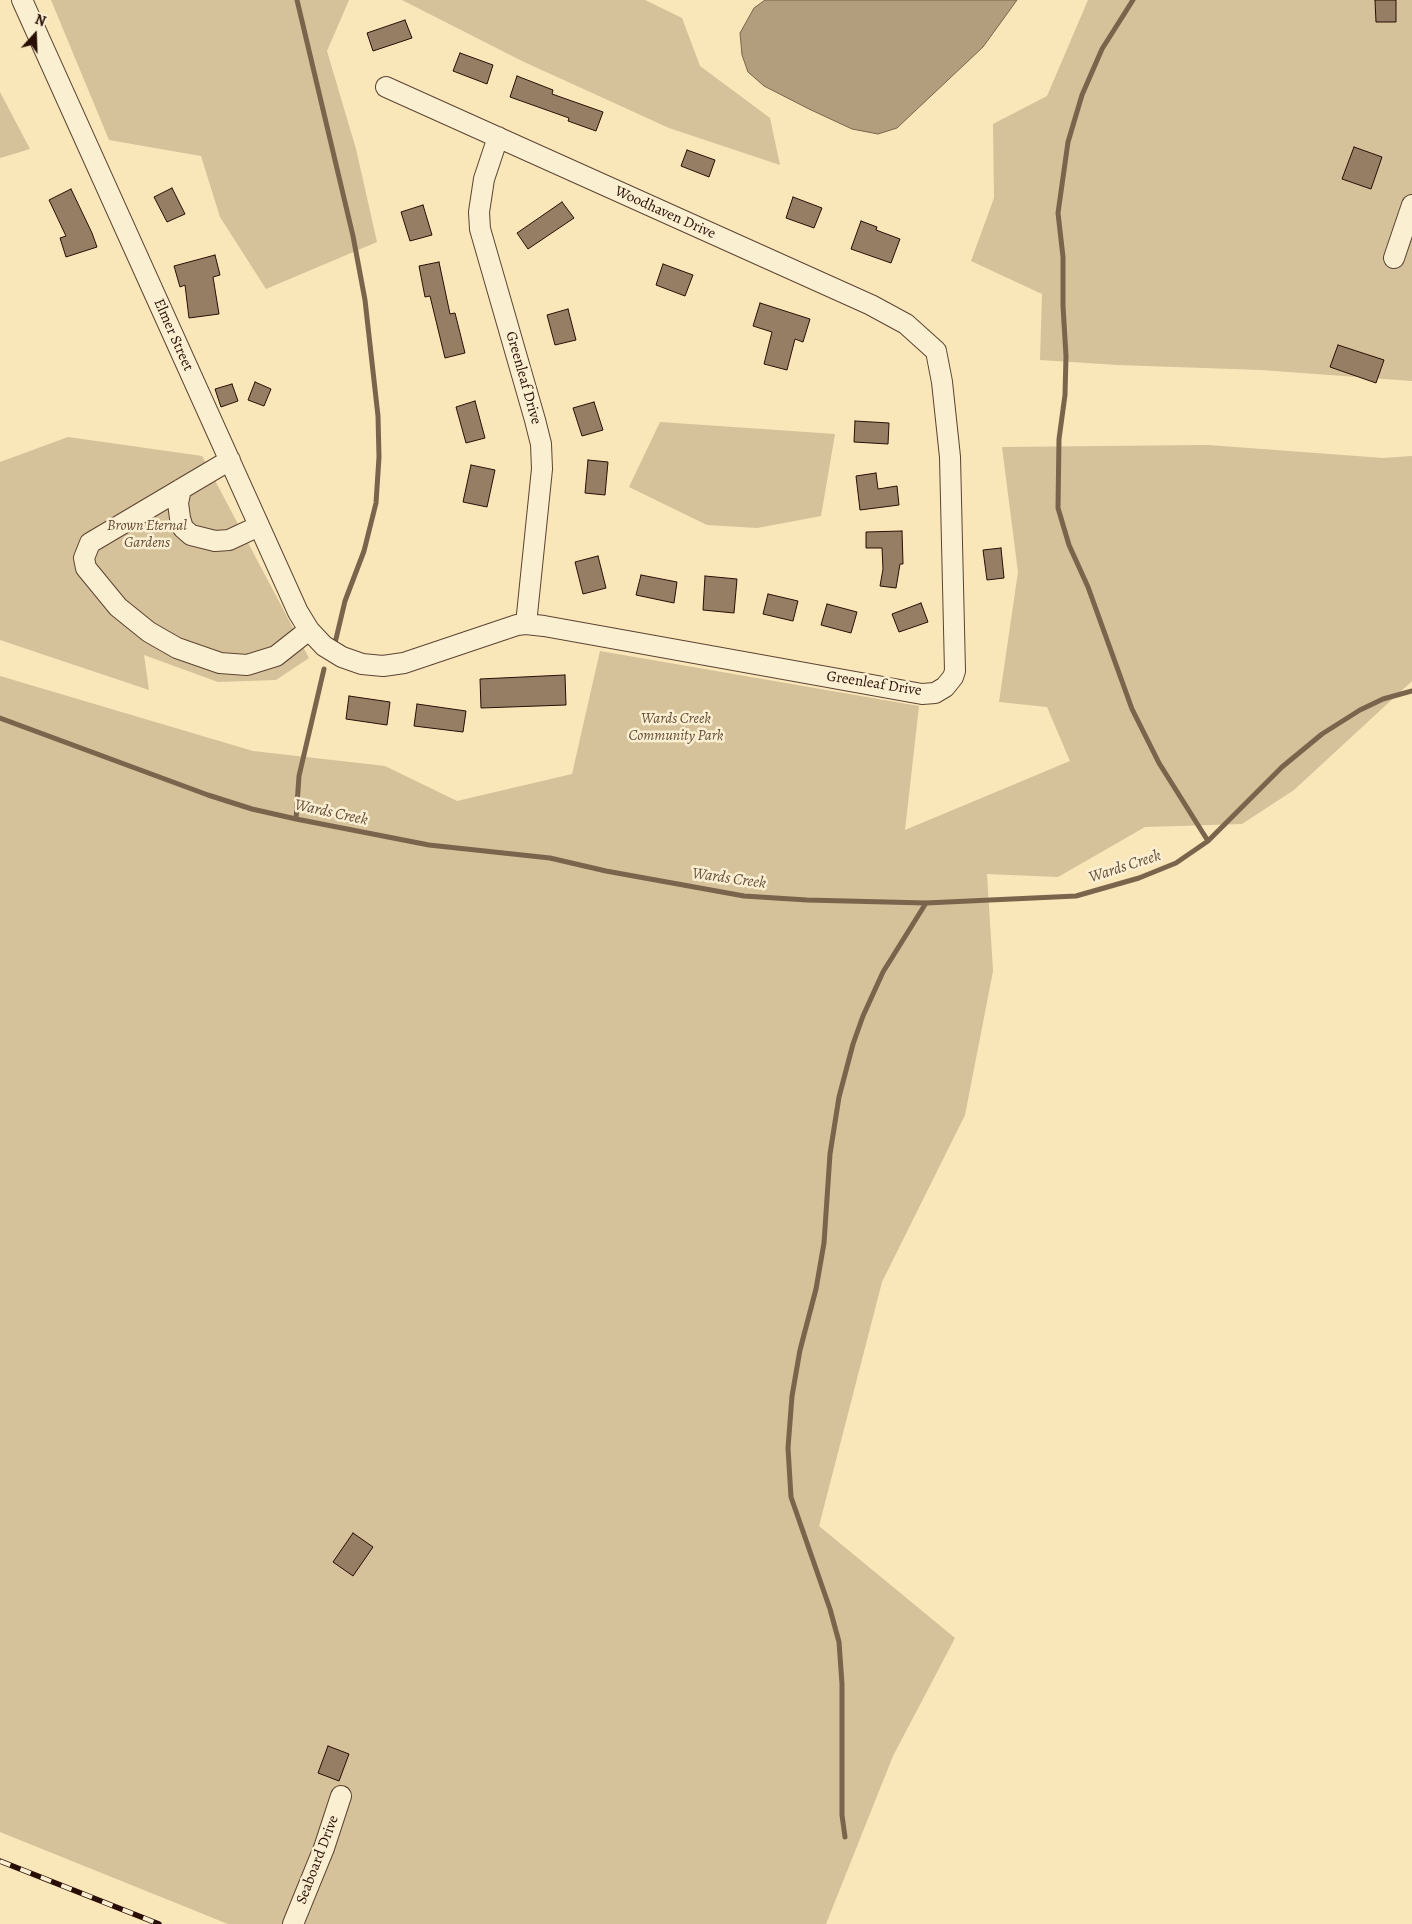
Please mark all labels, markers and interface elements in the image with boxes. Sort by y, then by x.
north arrow [10,10,60,60]
text: N [32,10,48,31]
street label: Woodhaven Drive [612,183,718,243]
street label: Elmer Street [149,296,197,374]
street label: Greenleaf Drive [501,329,545,427]
park label: Brown Eternal Gardens [107,517,187,552]
street label: Greenleaf Drive [825,668,923,700]
park label: Wards Creek Community Park [628,710,724,745]
water label: Wards Creek [292,796,370,830]
water label: Wards Creek [1087,846,1163,888]
water label: Wards Creek [691,864,767,894]
street label: Seaboard Drive [293,1813,343,1907]

